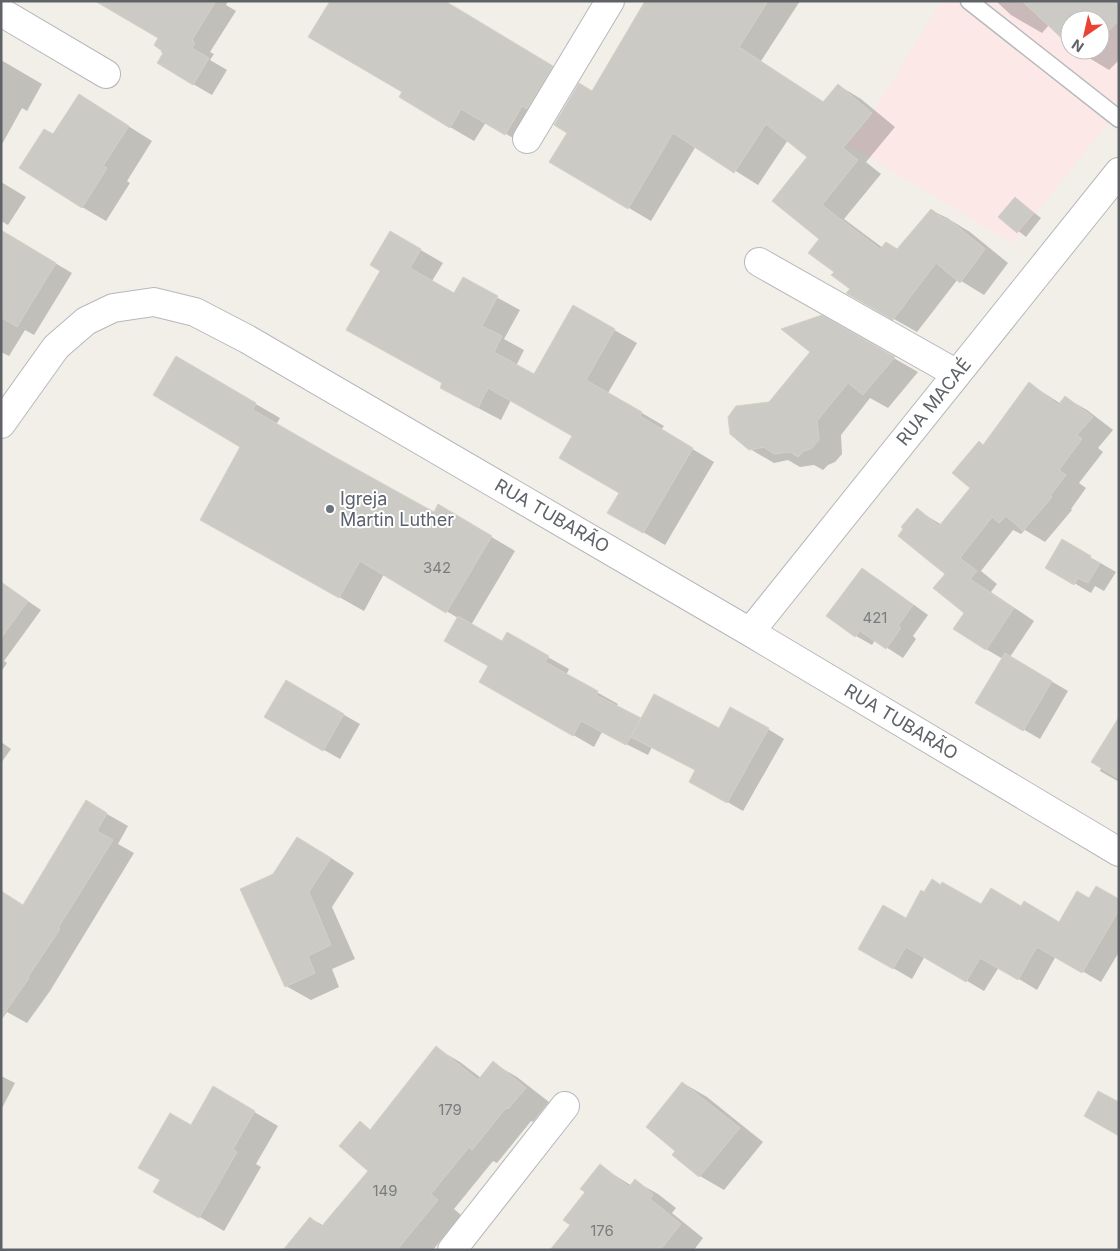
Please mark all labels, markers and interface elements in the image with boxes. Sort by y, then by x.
north arrow [1060,10,1110,60]
text: N [1068,36,1087,56]
street label: RUA MACAÉ [891,353,975,450]
street label: RUA TUBARÃO [491,473,614,557]
place label: Igreja Martin Luther [340,488,454,530]
marker: Igreja Martin Luther [324,503,336,515]
house number: 342 [423,558,451,577]
house number: 421 [863,608,887,627]
street label: RUA TUBARÃO [841,679,962,764]
house number: 179 [438,1100,462,1119]
house number: 149 [372,1181,398,1200]
house number: 176 [590,1221,614,1240]

